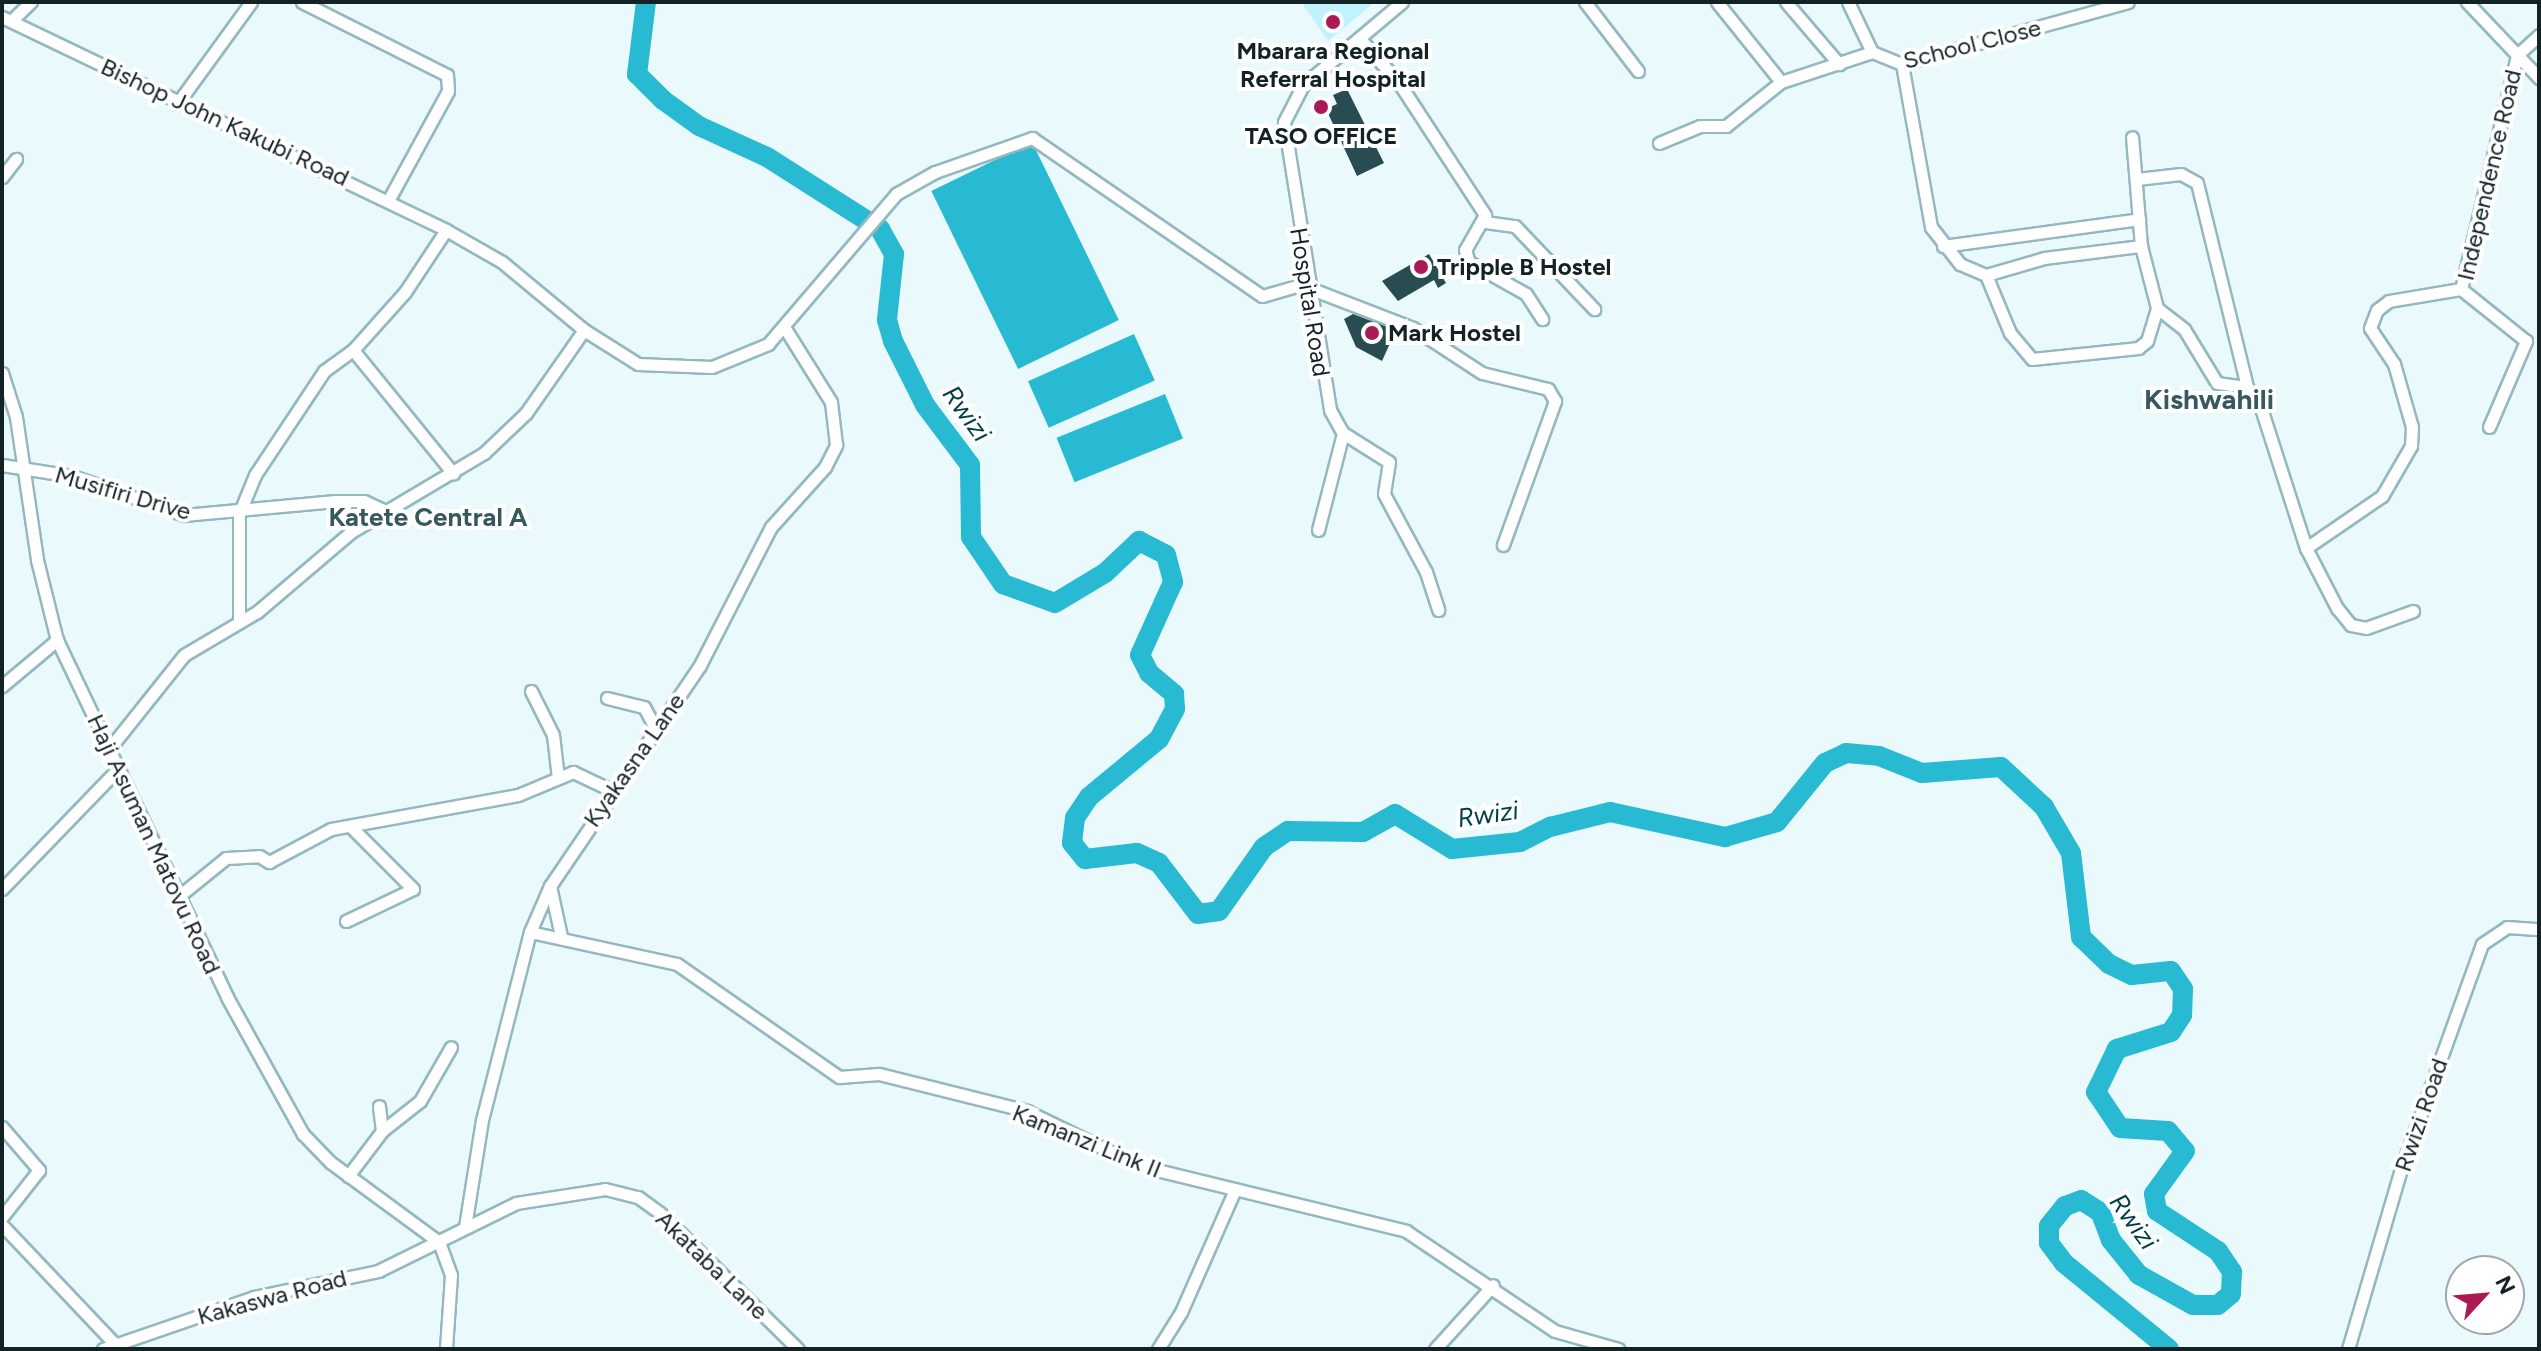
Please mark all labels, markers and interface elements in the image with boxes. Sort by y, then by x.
marker: Mbarara Regional Referral Hospital [1322,11,1344,33]
street label: School Close [1900,13,2044,75]
place label: Mbarara Regional Referral Hospital [1237,37,1429,93]
street label: Bishop John Kakubi Road [96,52,354,192]
street label: Independence Road [2451,67,2527,283]
marker: TASO OFFICE [1310,96,1332,118]
place label: TASO OFFICE [1245,122,1397,150]
street label: Hospital Road [1284,225,1336,379]
place label: Tripple B Hostel [1437,253,1611,281]
marker: Tripple B Hostel [1412,258,1430,276]
place label: Mark Hostel [1388,319,1521,347]
marker: Mark Hostel [1363,324,1381,342]
water label: Rwizi [935,380,997,448]
district label: Kishwahili [2144,382,2274,416]
street label: Musifiri Drive [52,460,194,526]
district label: Katete Central A [328,502,528,534]
street label: Kyakasna Lane [577,688,691,832]
street label: Haji Asuman Matovu Road [81,710,227,978]
water label: Rwizi [1455,795,1521,835]
street label: Rwizi Road [2388,1055,2454,1175]
street label: Kamanzi Link II [1008,1098,1166,1184]
water label: Rwizi [2102,1188,2164,1256]
street label: Akataba Lane [650,1204,774,1326]
north arrow [2445,1255,2525,1335]
street label: Kakaswa Road [194,1263,350,1331]
text: N [2489,1272,2521,1299]

